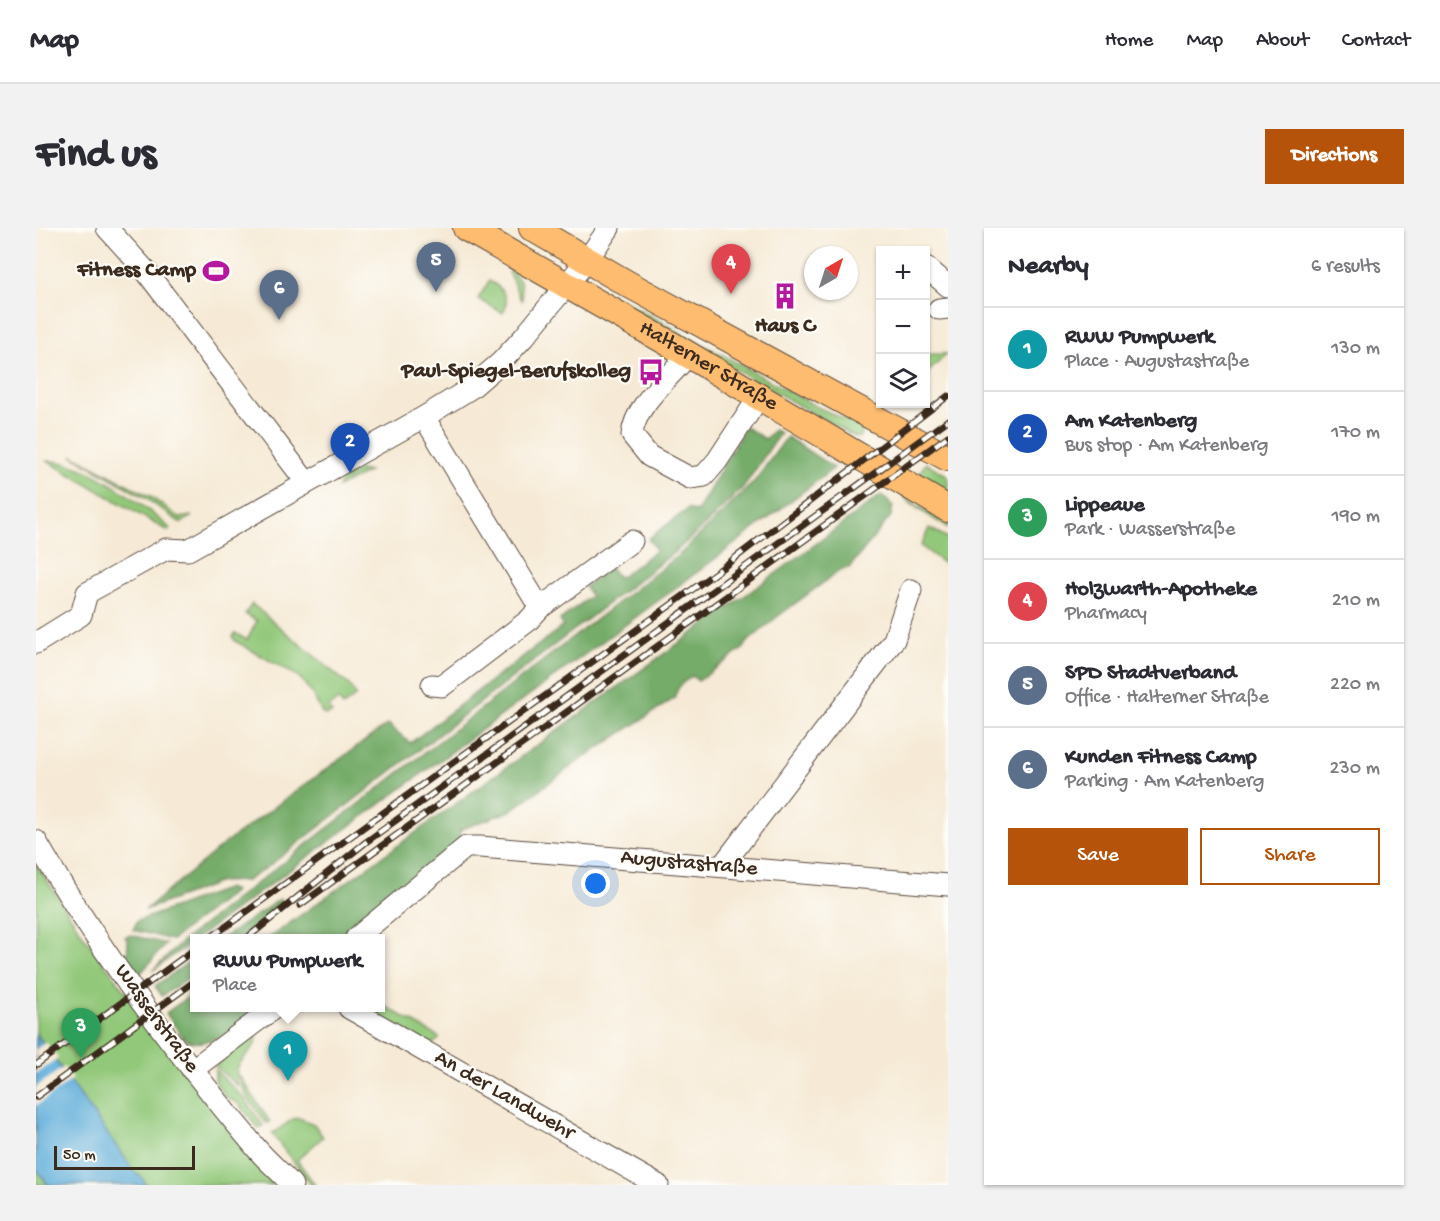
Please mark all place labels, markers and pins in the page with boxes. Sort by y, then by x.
pin: 5 [416,242,456,292]
pin: 4 [712,244,750,294]
sports icon: Fitness Camp [201,256,231,286]
place label: Fitness Camp [76,258,196,284]
pin: 6 [260,270,298,320]
building icon: Haus C [770,281,800,311]
place label: Haus C [755,314,817,340]
bus stop icon: Paul-Spiegel-Berufskolleg [636,357,666,387]
place label: Paul-Spiegel-Berufskolleg [400,359,631,385]
pin: 2 [330,424,370,473]
pin: 3 [62,1008,100,1058]
pin: 1 [268,1032,308,1081]

